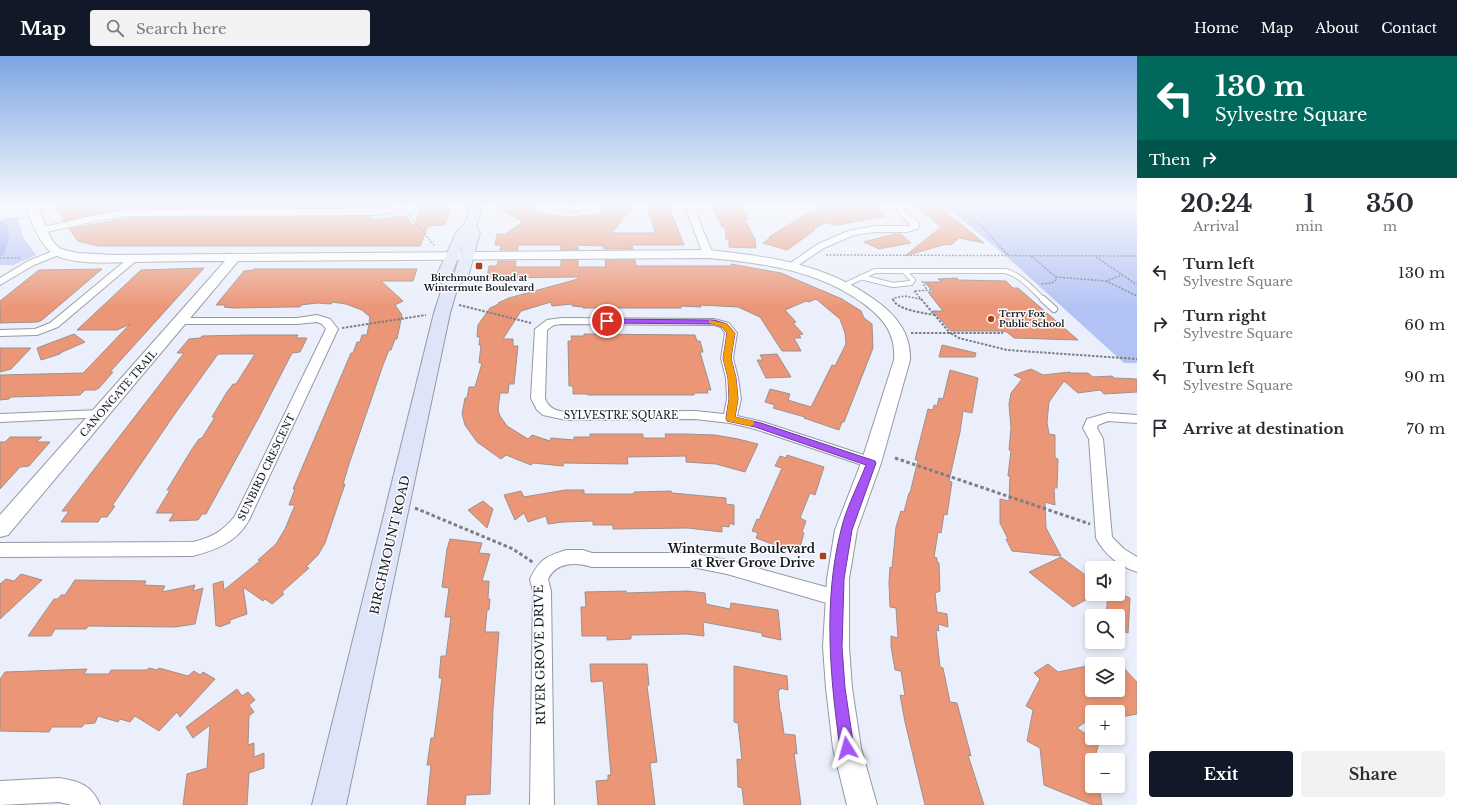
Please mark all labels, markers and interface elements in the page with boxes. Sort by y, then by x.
search box [90,10,370,46]
text: Map [20,17,66,40]
icon: search [104,17,126,39]
text: Search here [136,19,227,38]
text: Home [1194,19,1239,37]
text: Map [1261,19,1293,37]
text: About [1315,19,1359,37]
text: Contact [1381,19,1437,37]
text: 130 m [1215,69,1305,104]
icon: left [1149,72,1201,124]
text: Sylvestre Square [1215,104,1367,126]
icon: right [1198,148,1220,170]
text: Then [1149,150,1190,169]
text: 20:24 [1180,189,1252,218]
text: 1 [1304,189,1314,218]
text: 350 [1366,189,1414,218]
text: Arrival [1193,218,1239,235]
text: min [1296,218,1323,235]
text: m [1383,218,1397,235]
text: Turn left [1183,254,1254,273]
marker: Birchmount Road at Wintermute Boulevard [474,261,484,271]
icon: left [1149,261,1171,283]
text: 130 m [1398,263,1445,282]
place label: Birchmount Road at Wintermute Boulevard [423,272,535,293]
text: Sylvestre Square [1183,273,1293,290]
pin [590,304,624,338]
text: Turn right [1183,306,1266,325]
place label: Terry Fox Public School [999,308,1064,329]
icon: arrive [596,310,618,332]
icon: right [1149,313,1171,335]
marker: Terry Fox Public School [986,314,996,324]
text: 60 m [1404,315,1445,334]
text: Sylvestre Square [1183,325,1293,342]
street label: CANONGATE TRAIL [77,347,160,440]
text: Turn left [1183,358,1254,377]
icon: left [1149,365,1171,387]
text: 90 m [1404,367,1445,386]
text: Sylvestre Square [1183,377,1293,394]
street label: SYLVESTRE SQUARE [564,409,678,422]
street label: SUNBIRD CRESCENT [235,412,298,523]
icon: arrive [1149,417,1171,439]
text: Arrive at destination [1183,419,1344,438]
text: 70 m [1406,419,1445,438]
street label: BIRCHMOUNT ROAD [366,474,413,616]
place label: Wintermute Boulevard at Rver Grove Drive [667,541,816,570]
marker: Wintermute Boulevard at Rver Grove Drive [818,551,828,561]
map controls [1085,561,1125,793]
button: sound [1085,561,1125,601]
street label: RIVER GROVE DRIVE [531,584,548,725]
button: search [1085,609,1125,649]
button: layers [1085,657,1125,697]
button: + [1085,705,1125,745]
position arrow [826,727,868,769]
button: Exit [1149,751,1293,797]
button: Share [1301,751,1445,797]
button: − [1085,753,1125,793]

